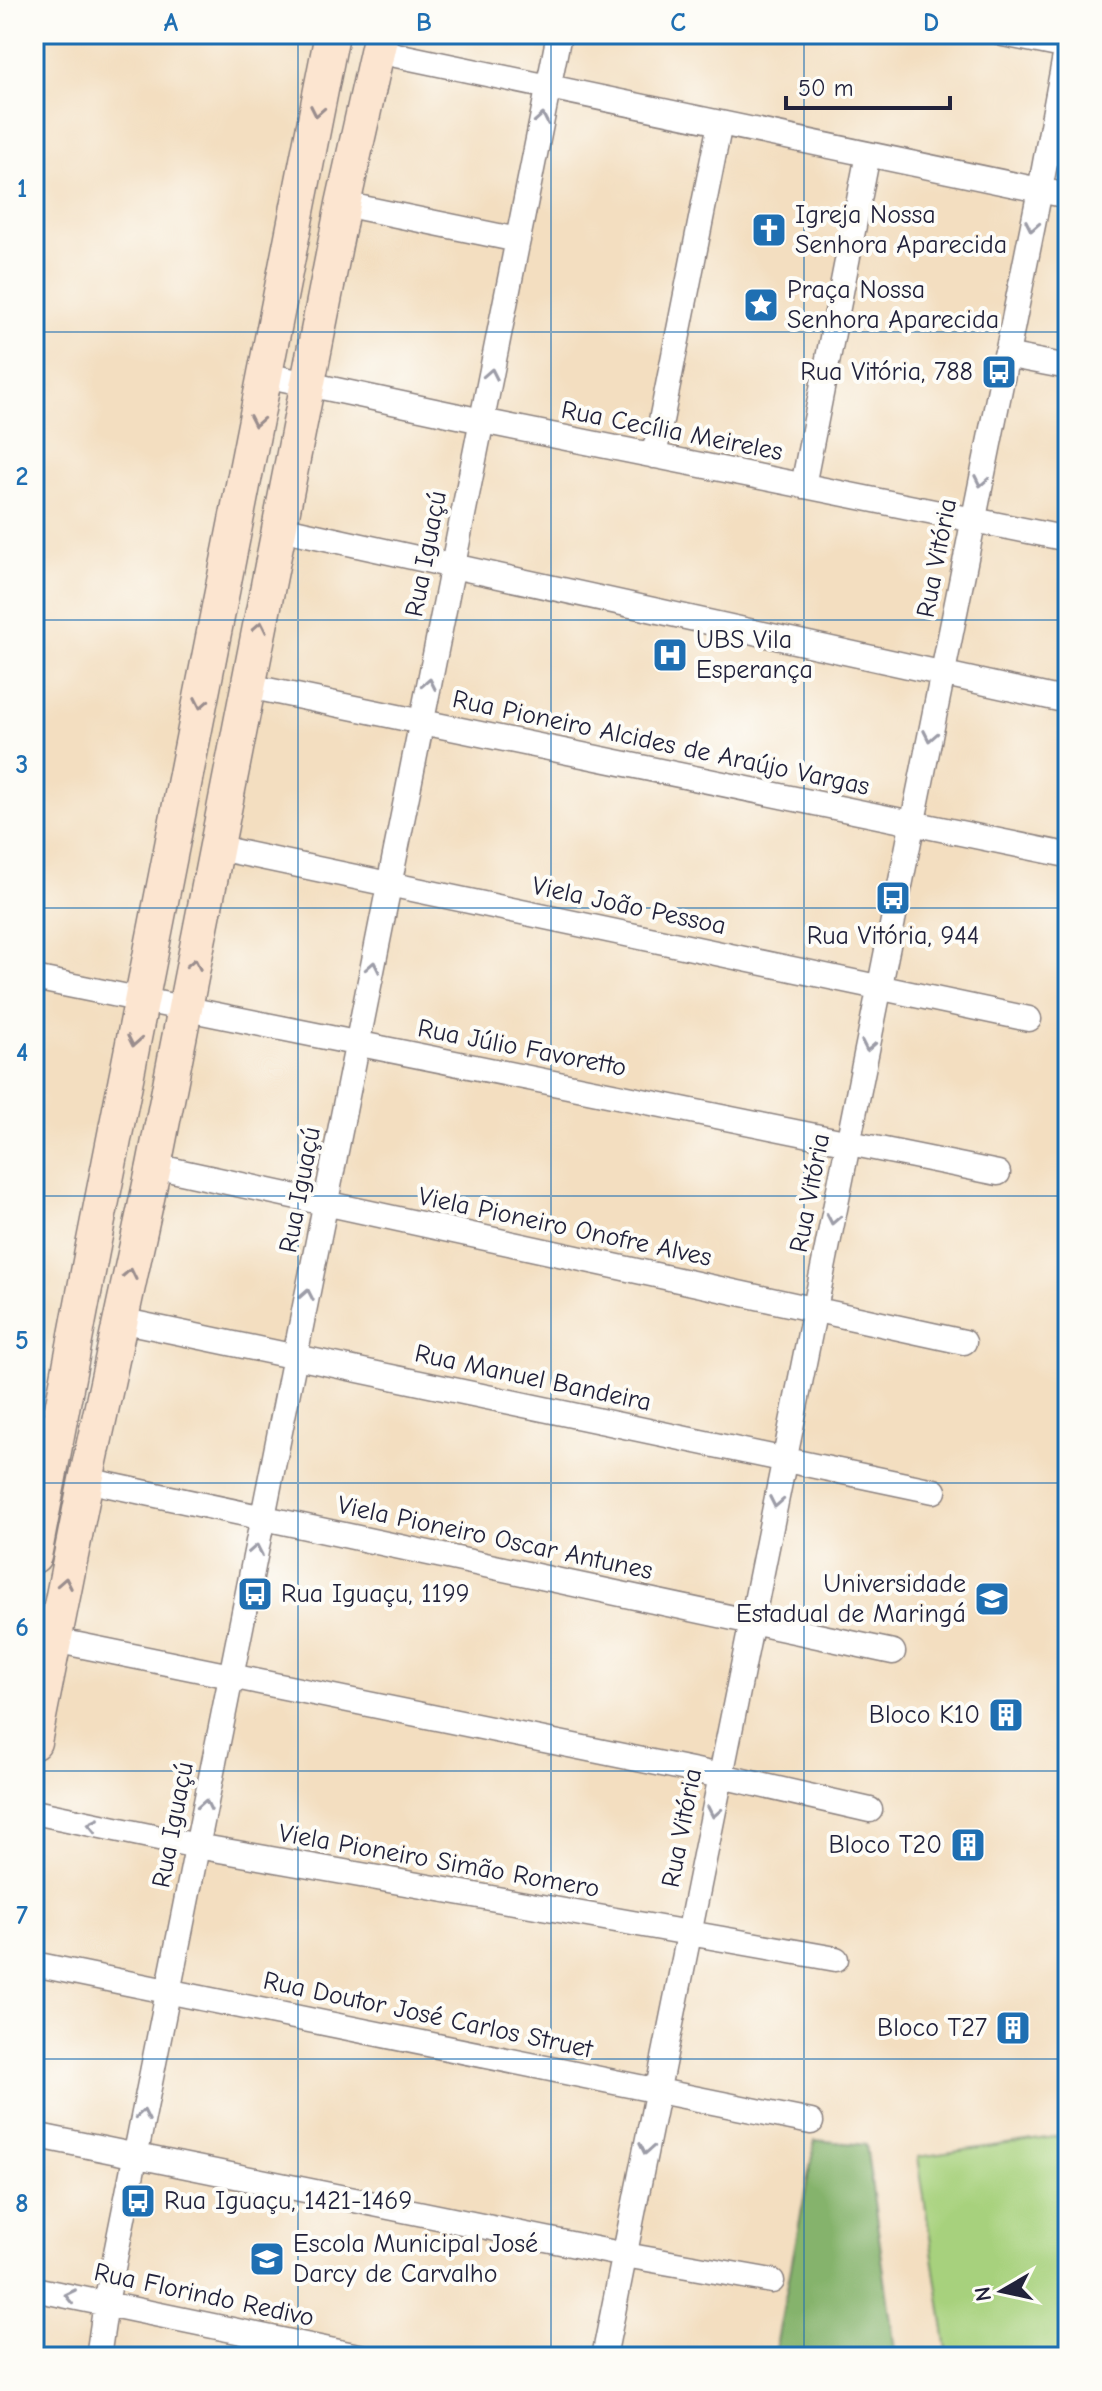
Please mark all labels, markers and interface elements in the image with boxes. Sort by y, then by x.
text: A [164,8,179,38]
text: B [416,8,432,38]
text: C [670,8,686,38]
text: D [923,8,939,38]
scale bar [786,60,950,110]
text: 50 m [798,74,854,102]
one-way arrow [309,103,326,117]
one-way arrow [532,113,549,126]
text: 1 [17,174,27,204]
place label: Igreja Nossa Senhora Aparecida [795,200,1007,260]
church icon: Igreja Nossa Senhora Aparecida [750,211,788,249]
one-way arrow [1025,219,1042,233]
place label: Praça Nossa Senhora Aparecida [787,275,999,335]
place icon: Praça Nossa Senhora Aparecida [742,286,780,324]
bus stop icon: Rua Vitória, 788 [980,353,1018,391]
place label: Rua Vitória, 788 [800,357,973,387]
one-way arrow [482,368,499,382]
street label: Rua Cecília Meireles [559,395,785,467]
one-way arrow [249,414,266,427]
text: 2 [16,462,28,492]
one-way arrow [973,474,990,487]
street label: Rua Iguaçú [399,489,453,619]
street label: Rua Vitória [911,496,963,620]
one-way arrow [251,620,268,634]
place label: UBS Vila Esperança [696,625,813,685]
hospital icon: UBS Vila Esperança [651,636,689,674]
one-way arrow [420,678,437,692]
street label: Rua Pioneiro Alcides de Araújo Vargas [450,684,872,802]
one-way arrow [193,697,210,710]
one-way arrow [922,729,939,742]
text: 3 [16,750,28,780]
street label: Viela João Pessoa [529,871,729,941]
bus stop icon: Rua Vitória, 944 [874,879,912,917]
place label: Rua Vitória, 944 [807,921,979,951]
one-way arrow [185,958,202,972]
one-way arrow [363,960,380,973]
street label: Rua Júlio Favoretto [415,1013,629,1083]
one-way arrow [126,1034,143,1047]
text: 4 [16,1038,28,1068]
one-way arrow [860,1039,877,1052]
street label: Rua Iguaçú [273,1125,327,1255]
street label: Rua Vitória [784,1131,836,1255]
street label: Viela Pioneiro Onofre Alves [416,1181,714,1273]
one-way arrow [825,1212,842,1226]
one-way arrow [121,1267,138,1281]
one-way arrow [298,1289,315,1303]
text: 5 [15,1326,29,1356]
street label: Rua Manuel Bandeira [412,1338,654,1418]
street label: Viela Pioneiro Oscar Antunes [335,1490,655,1586]
one-way arrow [769,1495,786,1509]
one-way arrow [247,1544,264,1558]
place label: Universidade Estadual de Maringá [736,1569,966,1629]
bus stop icon: Rua Iguaçu, 1199 [236,1575,274,1613]
one-way arrow [56,1576,73,1590]
place label: Rua Iguaçu, 1199 [281,1579,470,1609]
school or university icon: Universidade Estadual de Maringá [973,1580,1011,1618]
text: 6 [15,1613,29,1643]
building icon: Bloco K10 [987,1696,1025,1734]
place label: Bloco K10 [869,1700,980,1730]
street label: Rua Iguaçú [146,1760,200,1890]
street label: Rua Vitória [656,1766,708,1890]
one-way arrow [196,1799,213,1812]
one-way arrow [706,1804,723,1818]
one-way arrow [87,1817,101,1834]
street label: Viela Pioneiro Simão Romero [276,1818,602,1904]
building icon: Bloco T20 [949,1826,987,1864]
place label: Bloco T20 [828,1830,942,1860]
text: 7 [16,1901,28,1931]
street label: Rua Doutor José Carlos Struet [261,1965,597,2065]
building icon: Bloco T27 [994,2009,1032,2047]
place label: Bloco T27 [877,2013,987,2043]
one-way arrow [134,2109,151,2122]
one-way arrow [639,2142,656,2156]
bus stop icon: Rua Iguaçu, 1421-1469 [119,2182,157,2220]
place label: Rua Iguaçu, 1421-1469 [164,2186,412,2216]
text: 8 [15,2189,29,2219]
place label: Escola Municipal José Darcy de Carvalho [293,2229,538,2289]
school or university icon: Escola Municipal José Darcy de Carvalho [248,2240,286,2278]
north arrow [962,2251,1042,2331]
street label: Rua Florindo Redivo [91,2257,317,2333]
text: N [969,2285,997,2303]
one-way arrow [64,2288,77,2305]

